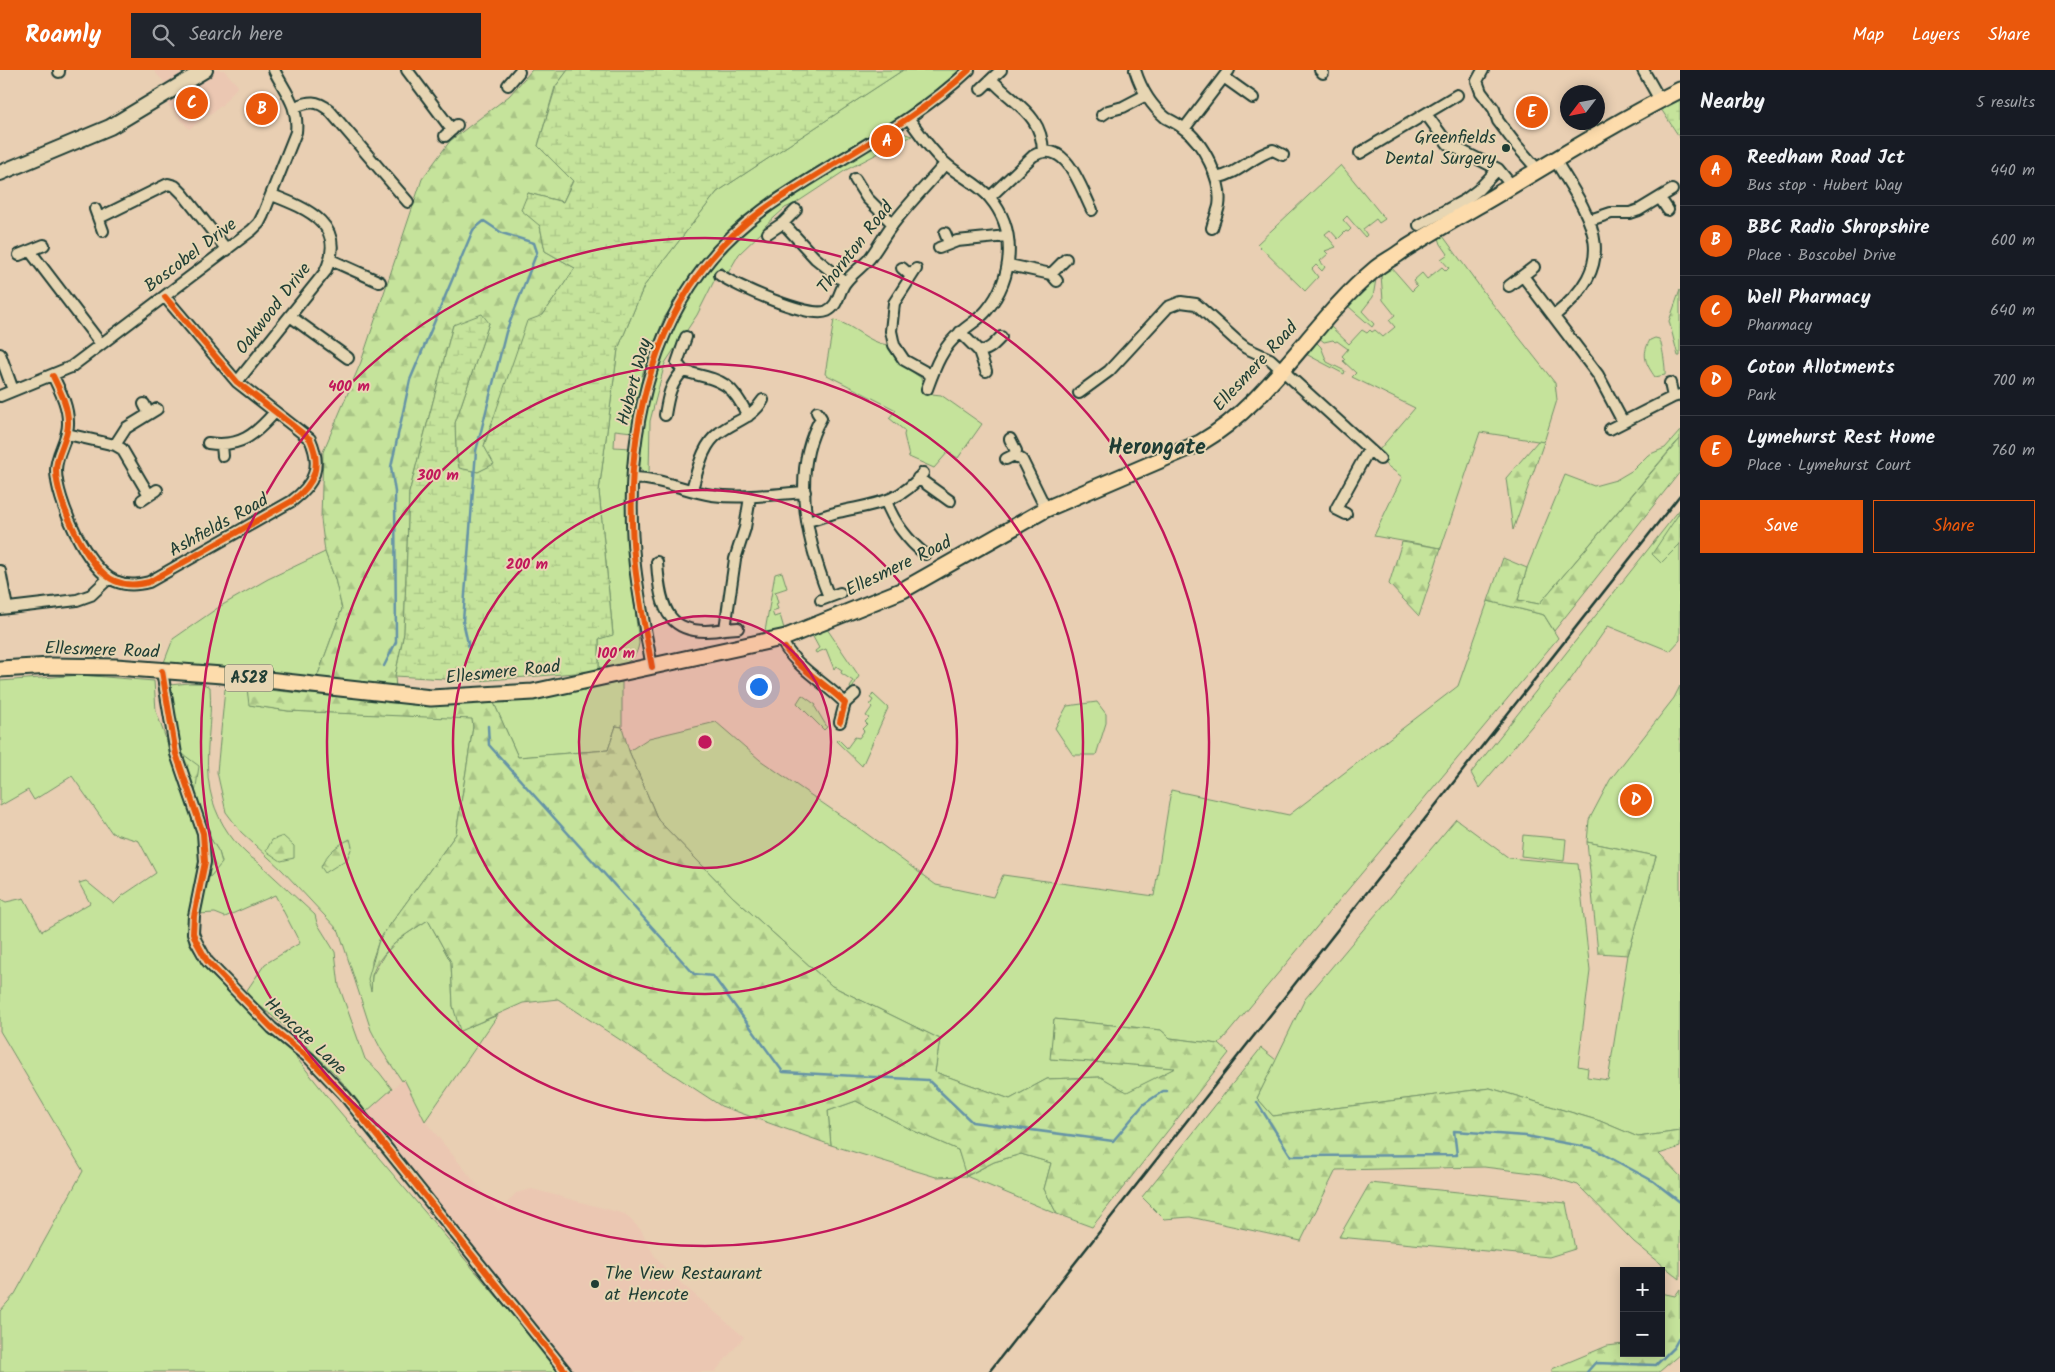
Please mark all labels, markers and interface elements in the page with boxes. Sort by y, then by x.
search box [131,13,481,58]
text: Roamly [25,16,101,55]
text: Search here [189,20,283,50]
icon: search [149,21,177,49]
text: Map [1853,21,1884,50]
text: Layers [1912,21,1960,50]
text: Share [1988,21,2030,50]
pin: C [176,84,208,122]
north arrow [1560,85,1605,130]
text: Nearby [1700,86,1765,119]
pin: B [246,90,278,128]
text: 5 results [1976,90,2035,115]
pin: E [1516,93,1548,131]
pin: A [871,122,903,160]
place label: Greenfields Dental Surgery [1384,124,1497,174]
marker: Greenfields Dental Surgery [1500,142,1512,154]
text: Reedham Road Jct [1747,143,1905,173]
text: A [1711,158,1721,183]
text: 440 m [1990,158,2035,183]
text: Bus stop · Hubert Way [1747,173,1902,198]
street label: Thornton Road [810,195,902,301]
street label: Boscobel Drive [138,211,244,301]
text: BBC Radio Shropshire [1747,213,1930,243]
text: B [1711,228,1721,253]
text: 600 m [1991,228,2035,253]
text: Place · Boscobel Drive [1747,243,1896,268]
street label: Oakwood Drive [229,257,319,361]
text: Well Pharmacy [1747,283,1871,313]
text: C [1711,298,1721,323]
text: 640 m [1990,298,2035,323]
text: Pharmacy [1747,313,1812,338]
street label: Ellesmere Road [1206,314,1306,419]
street label: Hubert Way [609,335,661,429]
text: Coton Allotments [1747,353,1895,383]
text: D [1711,368,1721,393]
text: 700 m [1992,368,2035,393]
text: 400 m [328,375,370,399]
text: Park [1747,383,1776,408]
text: Lymehurst Rest Home [1747,423,1935,453]
district label: Herongate [1108,431,1206,466]
text: E [1712,438,1720,463]
text: 760 m [1992,438,2035,463]
text: Place · Lymehurst Court [1747,453,1911,478]
text: 300 m [416,464,459,488]
street label: Ashfields Road [164,486,275,565]
button: Save [1700,500,1863,553]
button: Share [1873,500,2035,553]
street label: Ellesmere Road [841,528,958,605]
text: 200 m [506,553,548,577]
street label: Ellesmere Road [44,635,161,668]
text: 100 m [597,642,635,666]
street label: Ellesmere Road [444,652,563,693]
road number: A528 [225,664,273,692]
your location [746,674,772,700]
centre of rings [696,733,714,751]
pin: D [1620,781,1652,819]
street label: Hencote Lane [257,991,353,1083]
place label: The View Restaurant at Hencote [605,1260,763,1310]
map controls [1620,1267,1665,1357]
button: + [1620,1267,1665,1312]
marker: The View Restaurant at Hencote [589,1278,601,1290]
button: − [1620,1312,1665,1357]

